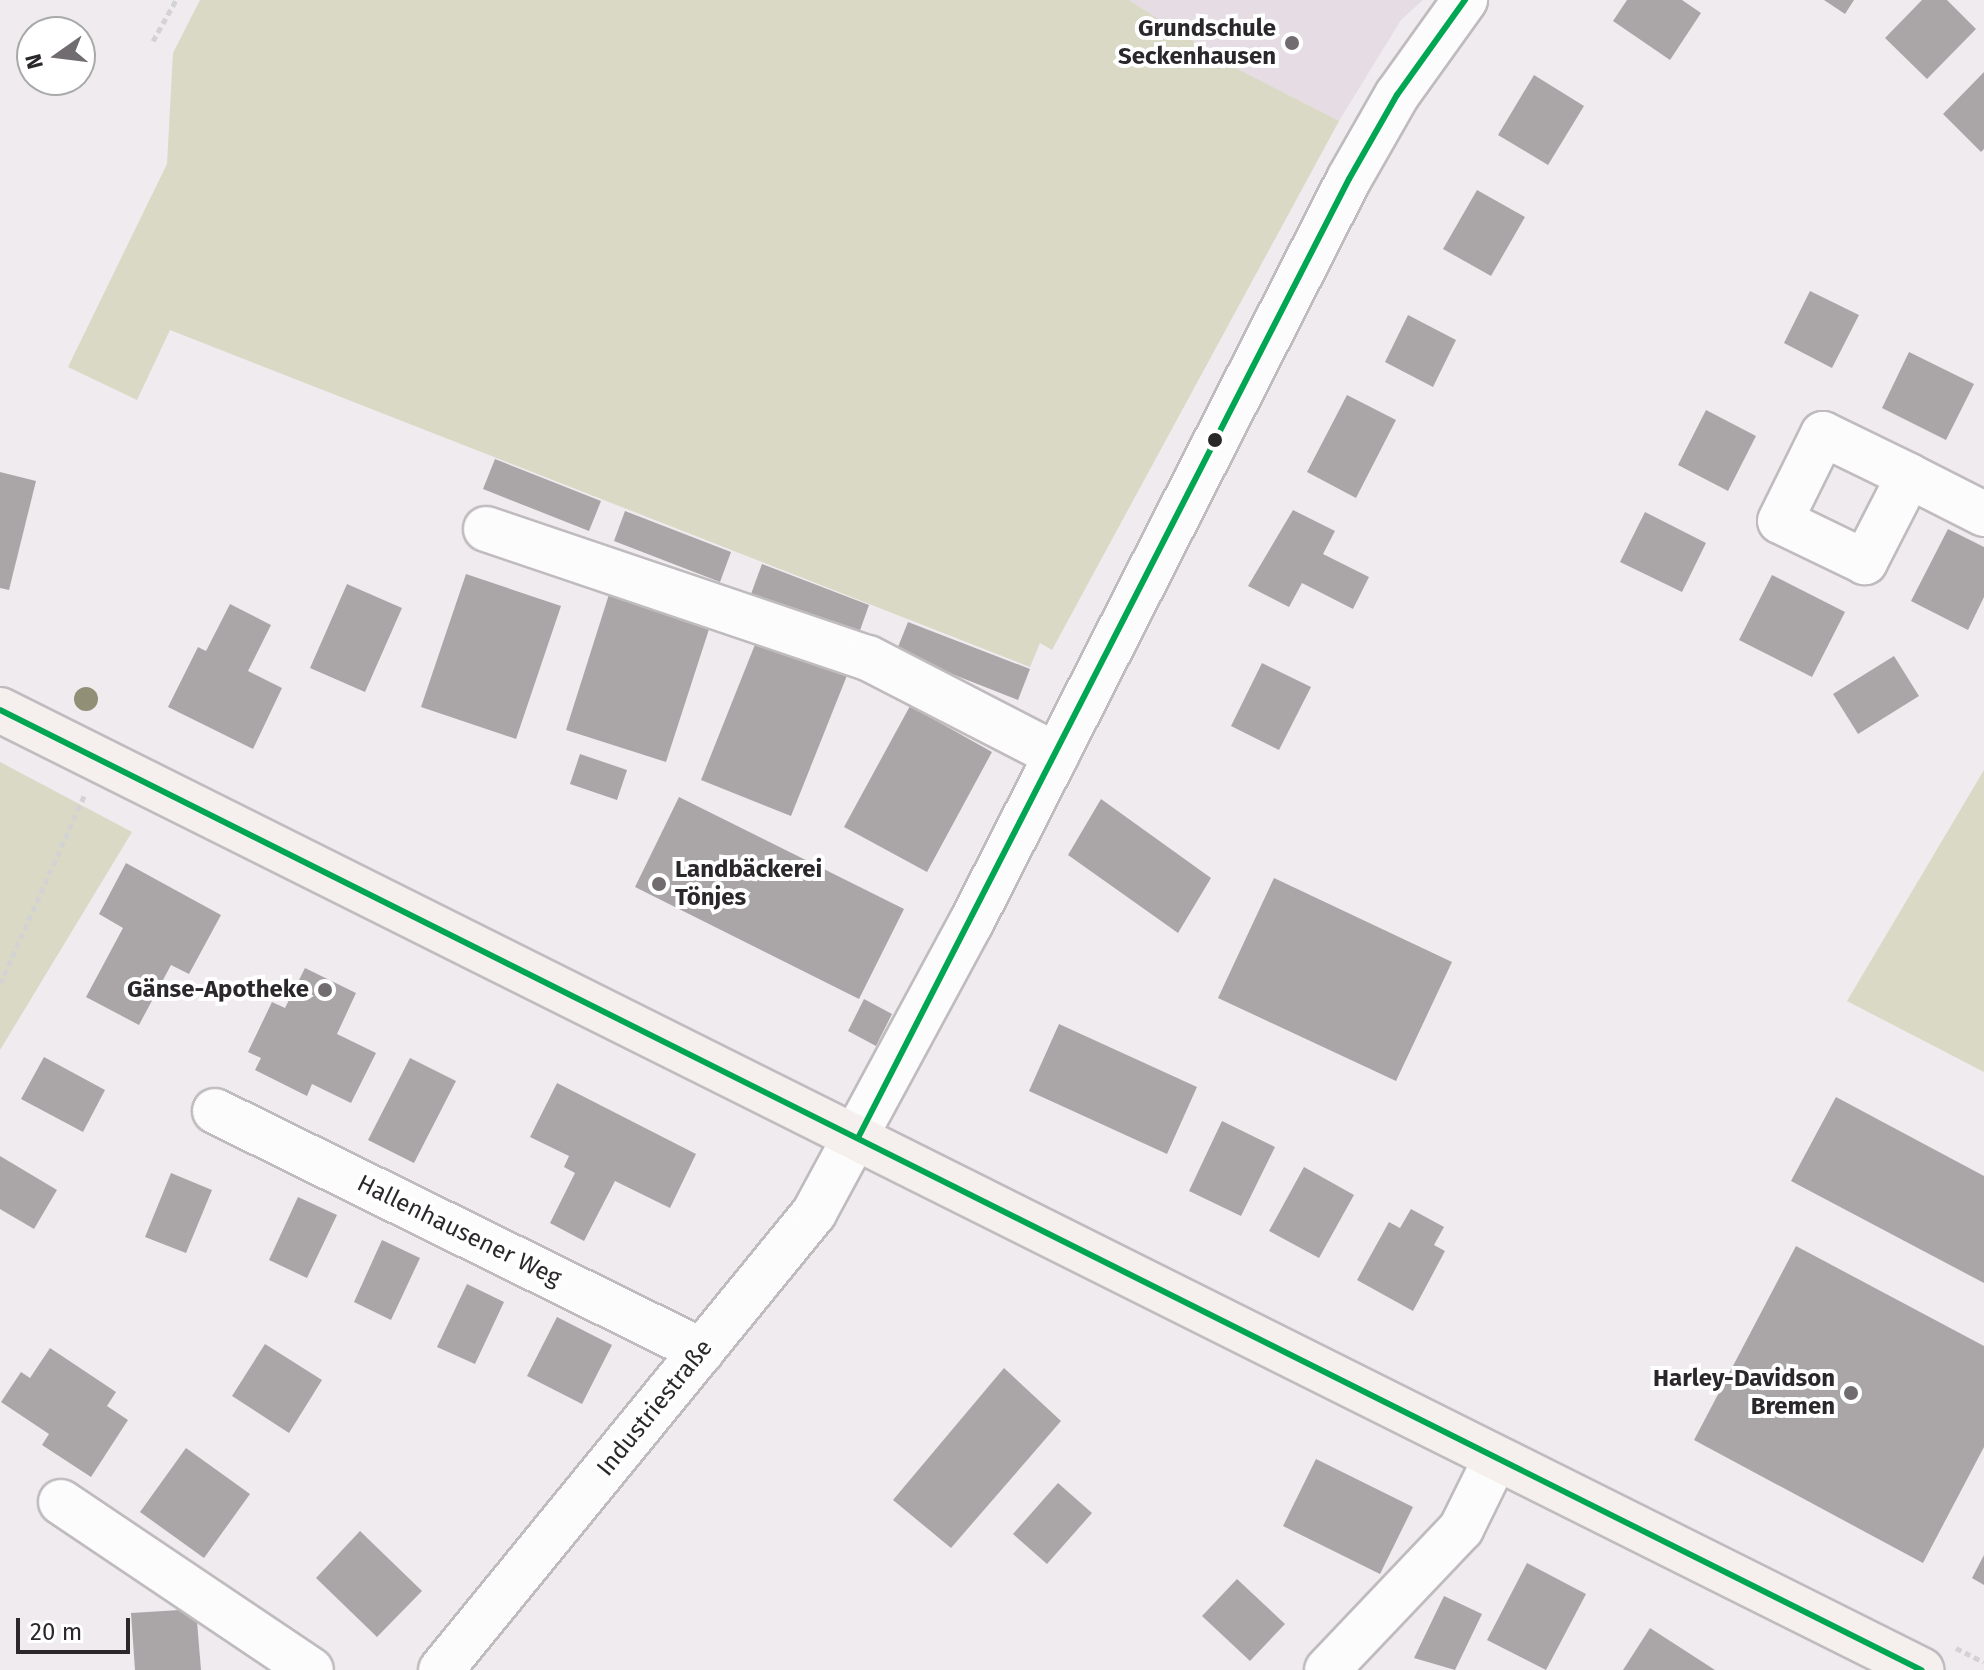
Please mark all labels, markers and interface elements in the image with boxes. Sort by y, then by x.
place label: Grundschule Seckenhausen [1118,15,1276,71]
north arrow [16,16,96,96]
marker: Grundschule Seckenhausen [1283,34,1301,52]
text: N [19,51,49,72]
unlabelled marker [1207,432,1223,448]
place label: Landbäckerei Tönjes [675,856,822,912]
marker: Landbäckerei Tönjes [650,875,668,893]
place label: Gänse-Apotheke [127,976,309,1004]
marker: Gänse-Apotheke [316,981,334,999]
street label: Hallenhausener Weg [352,1169,566,1293]
street label: Industriestraße [591,1334,719,1482]
place label: Harley-Davidson Bremen [1653,1365,1835,1421]
marker: Harley-Davidson Bremen [1842,1384,1860,1402]
scale bar [20,1602,134,1652]
text: 20 m [30,1618,82,1646]

